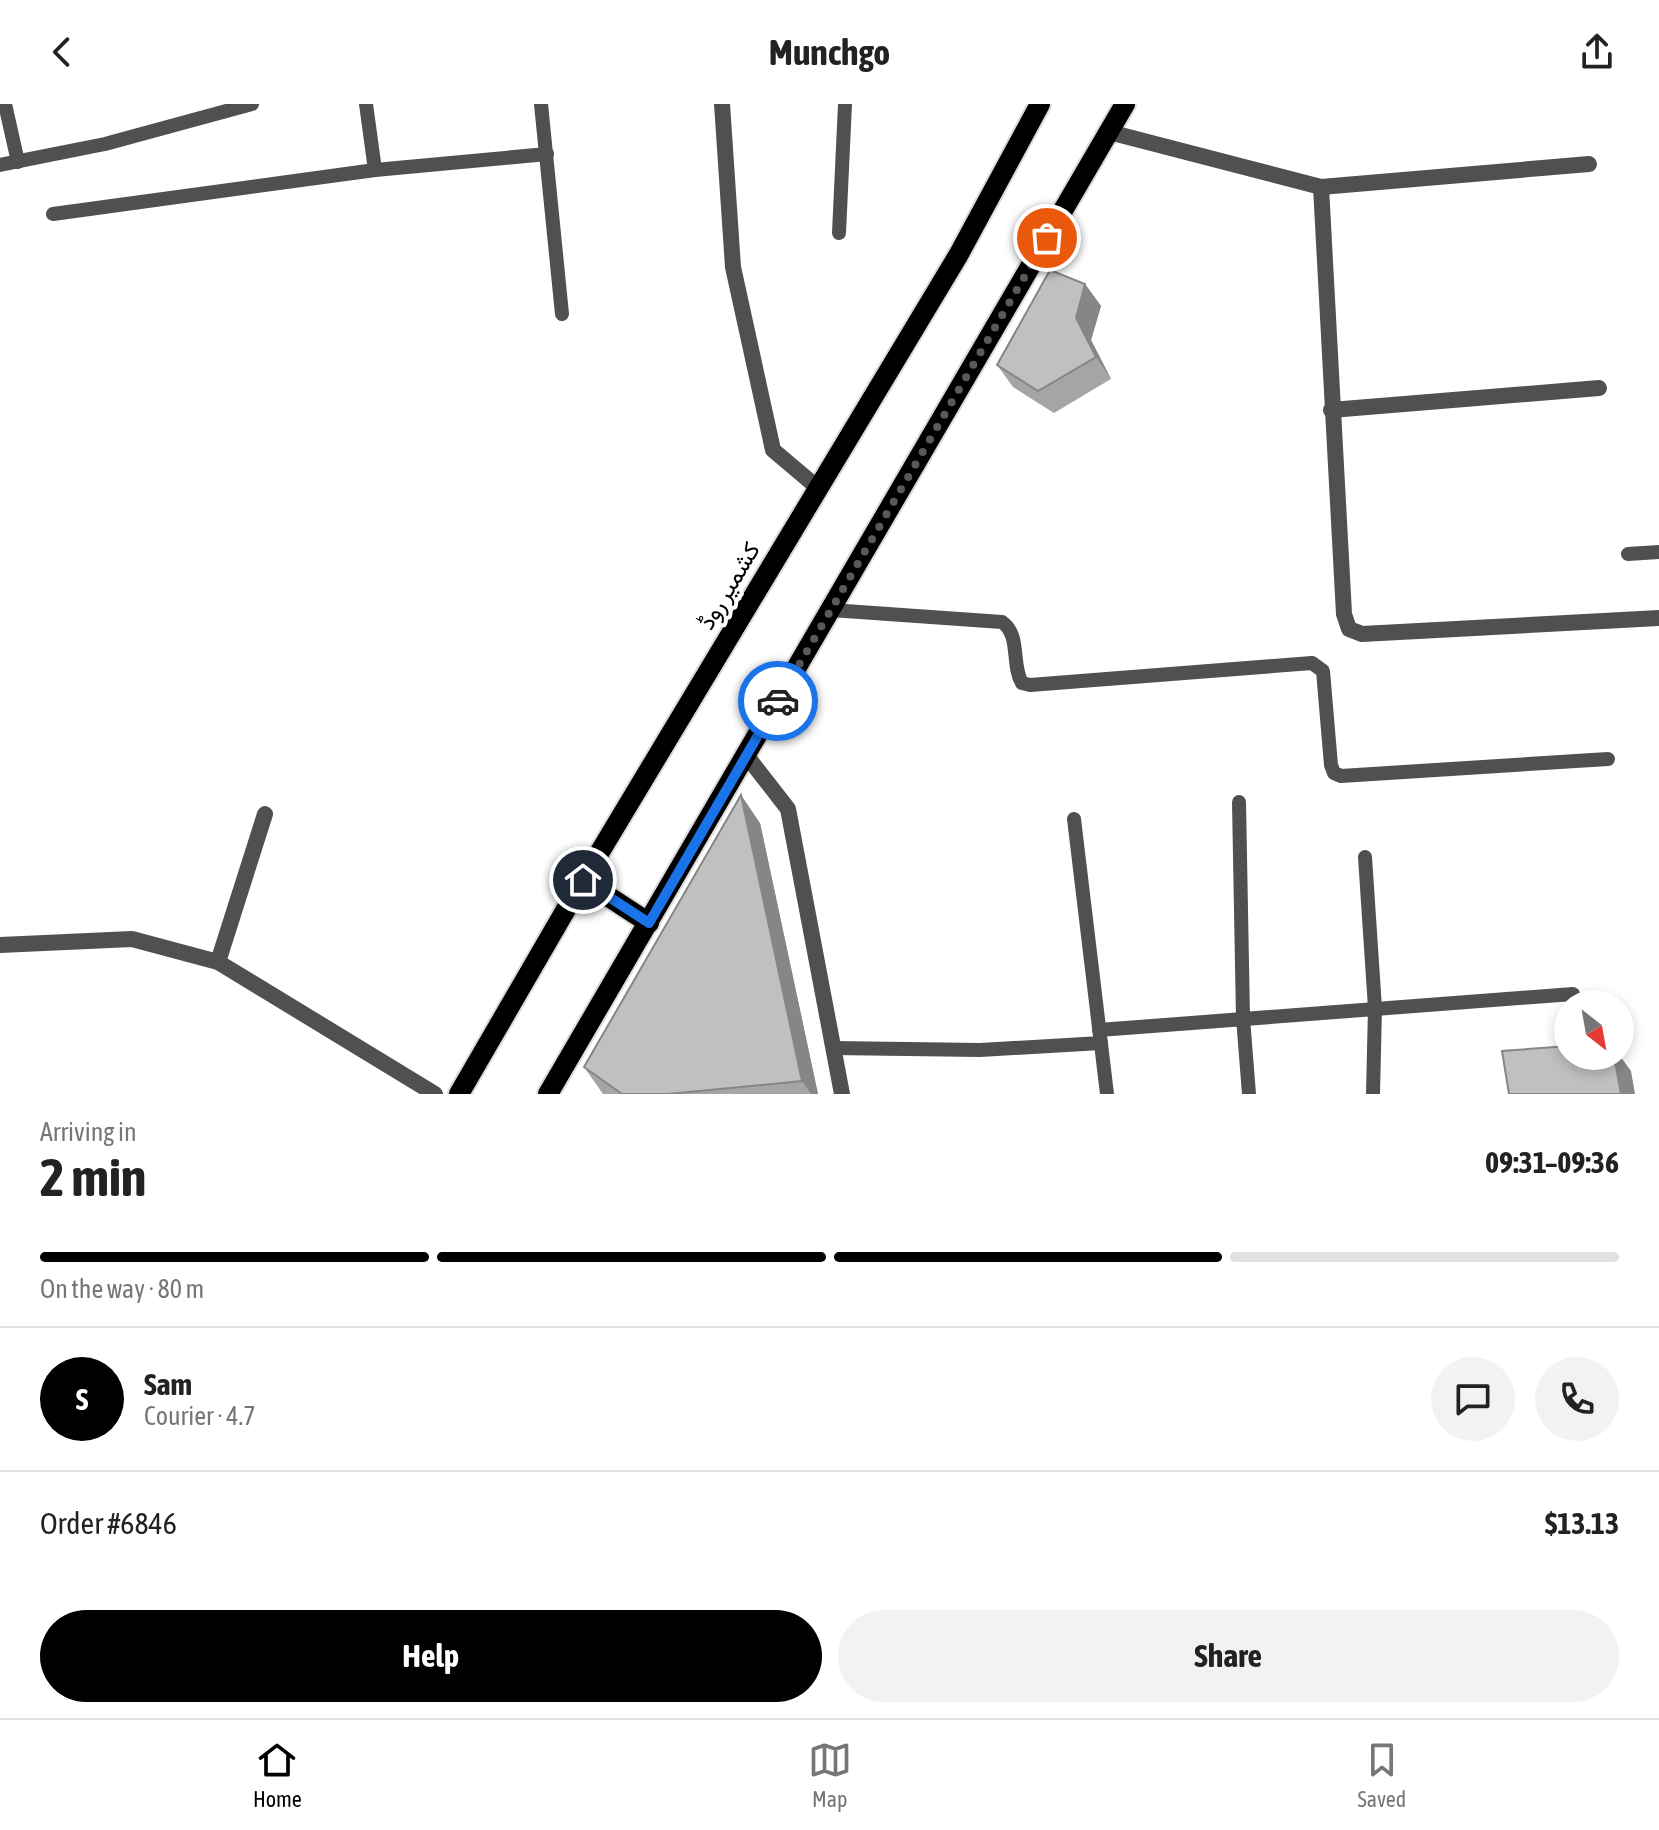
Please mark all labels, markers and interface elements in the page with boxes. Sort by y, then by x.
icon: back [40,30,84,74]
icon: share [1575,30,1619,74]
text: Munchgo [769,31,890,73]
pin [1013,204,1081,272]
icon: bag [1025,216,1069,260]
street label: کشمیر روڈ [692,537,767,635]
courier [738,661,818,741]
icon: car [756,679,800,723]
pin [549,846,617,914]
icon: home [561,858,605,902]
north arrow [1554,990,1634,1070]
map controls [1554,990,1634,1070]
text: Arriving in [40,1117,137,1147]
text: 09:31–09:36 [1485,1145,1619,1179]
text: 2 min [40,1147,146,1207]
text: On the way · 80 m [40,1274,204,1304]
button: chat [1431,1357,1515,1441]
button: phone [1535,1357,1619,1441]
text: Sam [144,1367,192,1401]
text: S [76,1382,88,1416]
text: Courier · 4.7 [144,1401,255,1431]
text: Order #6846 [40,1506,177,1540]
text: $13.13 [1545,1506,1619,1540]
button: Help [40,1610,822,1702]
button: Share [838,1610,1619,1702]
tab: Home [253,1738,302,1812]
tab: Map [808,1738,852,1812]
tab: Saved [1357,1738,1406,1812]

